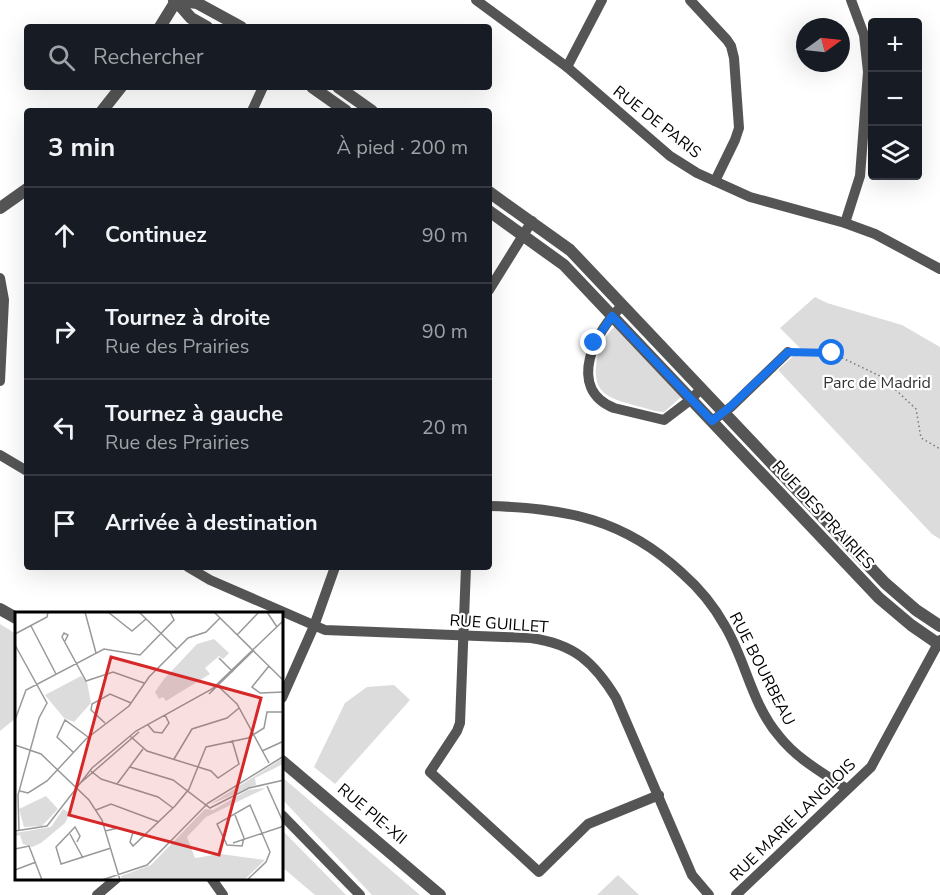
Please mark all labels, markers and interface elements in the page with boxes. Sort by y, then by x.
north arrow [796,18,850,72]
map controls [868,18,922,180]
button: + [868,18,922,72]
search box [24,24,492,90]
icon: search [45,41,78,74]
text: Rechercher [93,42,204,72]
button: − [868,72,922,126]
street label: RUE DE PARIS [608,81,706,164]
button: layers [868,126,922,180]
text: 3 min [48,130,115,165]
text: À pied · 200 m [337,134,468,161]
icon: ahead [48,219,81,252]
text: Continuez [105,220,207,250]
text: 90 m [422,222,468,249]
text: Tournez à droite [105,303,270,333]
icon: right [48,315,81,348]
text: 90 m [422,318,468,345]
route end [580,329,606,355]
text: Rue des Prairies [105,333,249,360]
route start [818,339,844,365]
park label: Parc de Madrid [823,372,931,394]
text: Tournez à gauche [105,399,283,429]
icon: left [48,411,81,444]
text: 20 m [422,414,468,441]
text: Rue des Prairies [105,429,249,456]
street label: RUE DES PRAIRIES [767,456,879,574]
icon: arrive [48,507,81,540]
text: Arrivée à destination [105,508,318,538]
street label: RUE BOURBEAU [724,609,800,729]
street label: RUE GUILLET [449,610,550,638]
inset map [15,612,284,880]
street label: RUE MARIE LANGLOIS [725,754,861,886]
street label: RUE PIE-XII [333,778,411,850]

